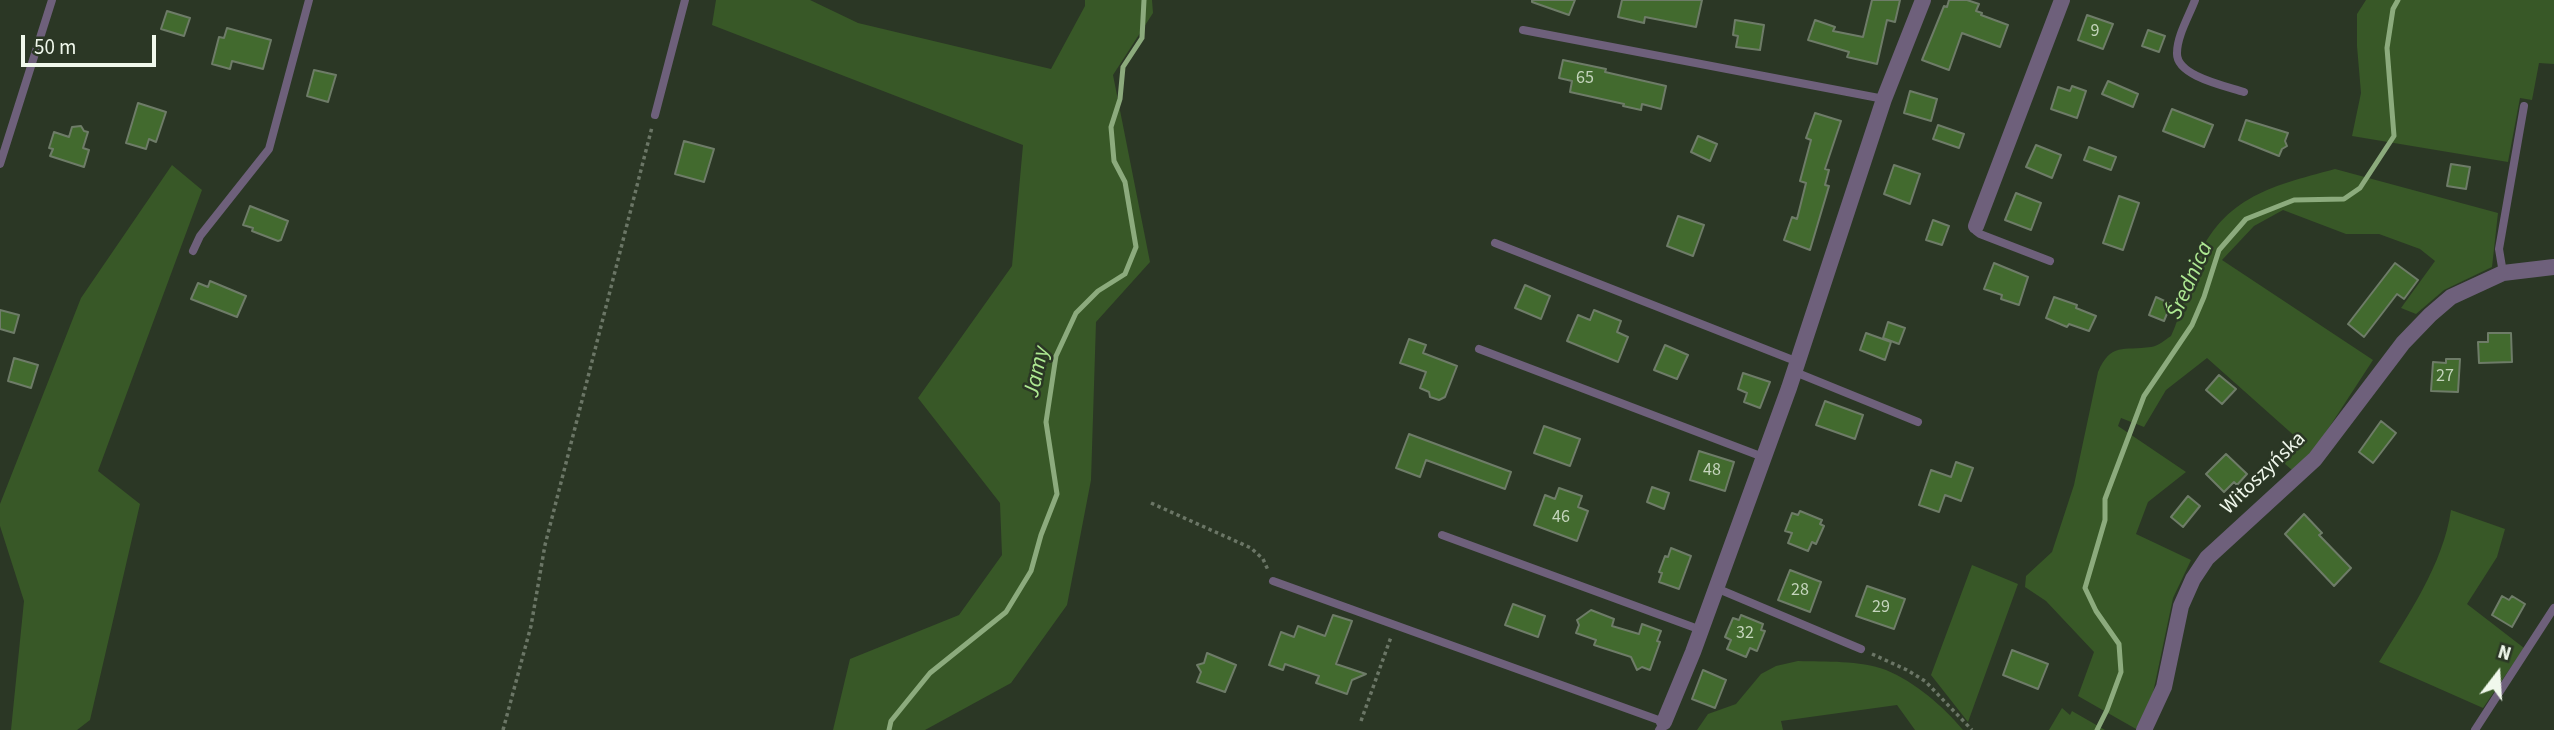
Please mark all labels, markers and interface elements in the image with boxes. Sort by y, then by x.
scale bar [24,21,159,65]
house number: 9 [2091,21,2099,43]
text: 50 m [34,32,76,62]
house number: 65 [1576,68,1594,90]
water label: Średnica [2162,238,2220,324]
water label: Jamy [1019,344,1057,400]
house number: 27 [2436,366,2454,388]
street label: Witoszyńska [2216,427,2312,521]
house number: 48 [1703,460,1721,482]
house number: 46 [1552,507,1570,529]
house number: 28 [1791,580,1809,602]
house number: 29 [1872,597,1890,619]
house number: 32 [1736,623,1754,645]
north arrow [2463,639,2533,709]
text: N [2494,639,2514,668]

